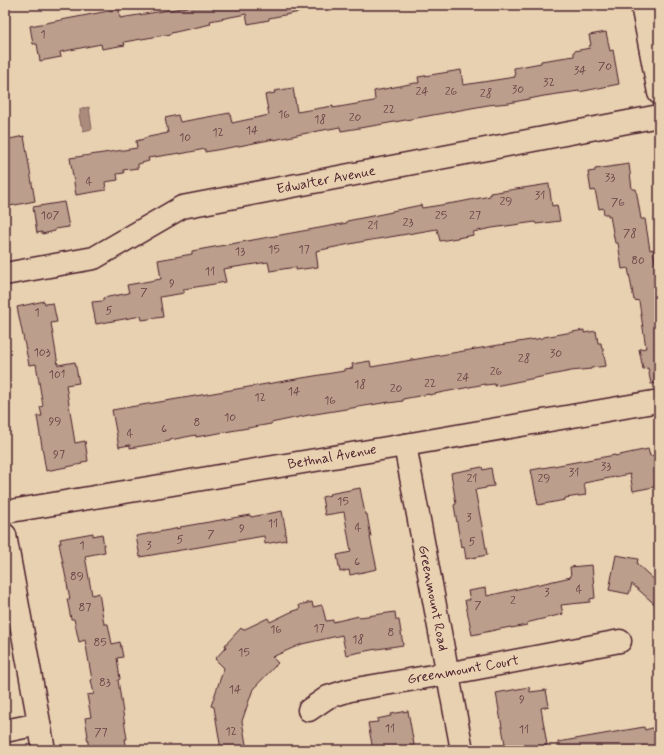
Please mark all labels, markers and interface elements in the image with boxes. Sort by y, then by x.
house number: 1 [40,27,46,43]
house number: 70 [598,59,612,75]
house number: 34 [574,63,586,79]
house number: 32 [543,75,555,91]
house number: 30 [512,82,524,98]
house number: 24 [415,84,429,100]
house number: 26 [445,84,458,100]
house number: 28 [480,86,492,102]
house number: 22 [383,102,395,118]
house number: 16 [278,107,290,123]
house number: 20 [349,110,362,126]
house number: 18 [314,112,326,128]
house number: 14 [246,123,258,139]
house number: 12 [212,125,224,141]
house number: 10 [179,130,191,146]
street label: Edwalter Avenue [275,162,377,198]
house number: 33 [605,170,615,186]
house number: 4 [86,174,93,190]
house number: 31 [535,188,545,204]
house number: 29 [499,194,513,210]
house number: 76 [611,195,625,211]
house number: 107 [41,208,60,224]
house number: 25 [435,208,447,224]
house number: 27 [469,208,481,224]
house number: 23 [403,215,413,231]
house number: 21 [367,218,379,234]
house number: 78 [623,226,637,242]
house number: 15 [268,242,280,258]
house number: 17 [298,242,310,258]
house number: 13 [235,244,245,260]
house number: 80 [631,253,645,269]
house number: 11 [205,264,215,280]
house number: 9 [169,276,175,292]
house number: 7 [140,285,148,301]
house number: 5 [105,303,113,319]
house number: 1 [34,305,40,321]
house number: 103 [33,345,51,361]
house number: 30 [550,346,562,362]
house number: 28 [518,351,530,367]
house number: 26 [490,364,503,380]
house number: 101 [49,367,65,383]
house number: 24 [456,370,470,386]
house number: 22 [424,376,436,392]
house number: 18 [354,377,366,393]
house number: 20 [390,381,403,397]
house number: 14 [288,384,300,400]
house number: 12 [254,390,266,406]
house number: 16 [324,393,336,409]
house number: 10 [224,410,236,426]
house number: 99 [48,414,62,430]
house number: 8 [194,415,200,431]
house number: 6 [161,421,167,437]
house number: 4 [127,426,134,442]
street label: Bethnal Avenue [286,440,378,474]
house number: 97 [53,447,65,463]
house number: 33 [601,459,611,475]
house number: 31 [569,465,579,481]
house number: 21 [466,471,478,487]
house number: 29 [537,471,551,487]
house number: 15 [337,494,349,510]
house number: 3 [466,510,472,526]
house number: 11 [268,516,278,532]
house number: 4 [355,520,362,536]
house number: 9 [239,521,245,537]
house number: 7 [207,527,215,543]
house number: 5 [176,532,184,548]
house number: 5 [468,534,476,550]
house number: 1 [79,538,85,554]
house number: 3 [146,538,152,554]
street label: Greenmount Road [414,543,452,653]
house number: 6 [354,554,360,570]
house number: 89 [70,569,84,585]
house number: 4 [576,582,583,598]
house number: 3 [544,585,550,601]
house number: 2 [510,593,516,609]
house number: 7 [474,598,482,614]
house number: 87 [79,600,91,616]
house number: 17 [313,621,325,637]
house number: 16 [270,622,282,638]
house number: 8 [388,625,394,641]
house number: 18 [352,632,364,648]
house number: 85 [93,635,107,651]
house number: 15 [238,645,250,661]
street label: Greenmount Court [406,651,521,689]
house number: 83 [99,675,111,691]
house number: 14 [229,682,241,698]
house number: 9 [519,692,525,708]
house number: 11 [385,721,395,737]
house number: 11 [519,722,529,738]
house number: 12 [225,724,237,740]
house number: 77 [94,725,108,741]

